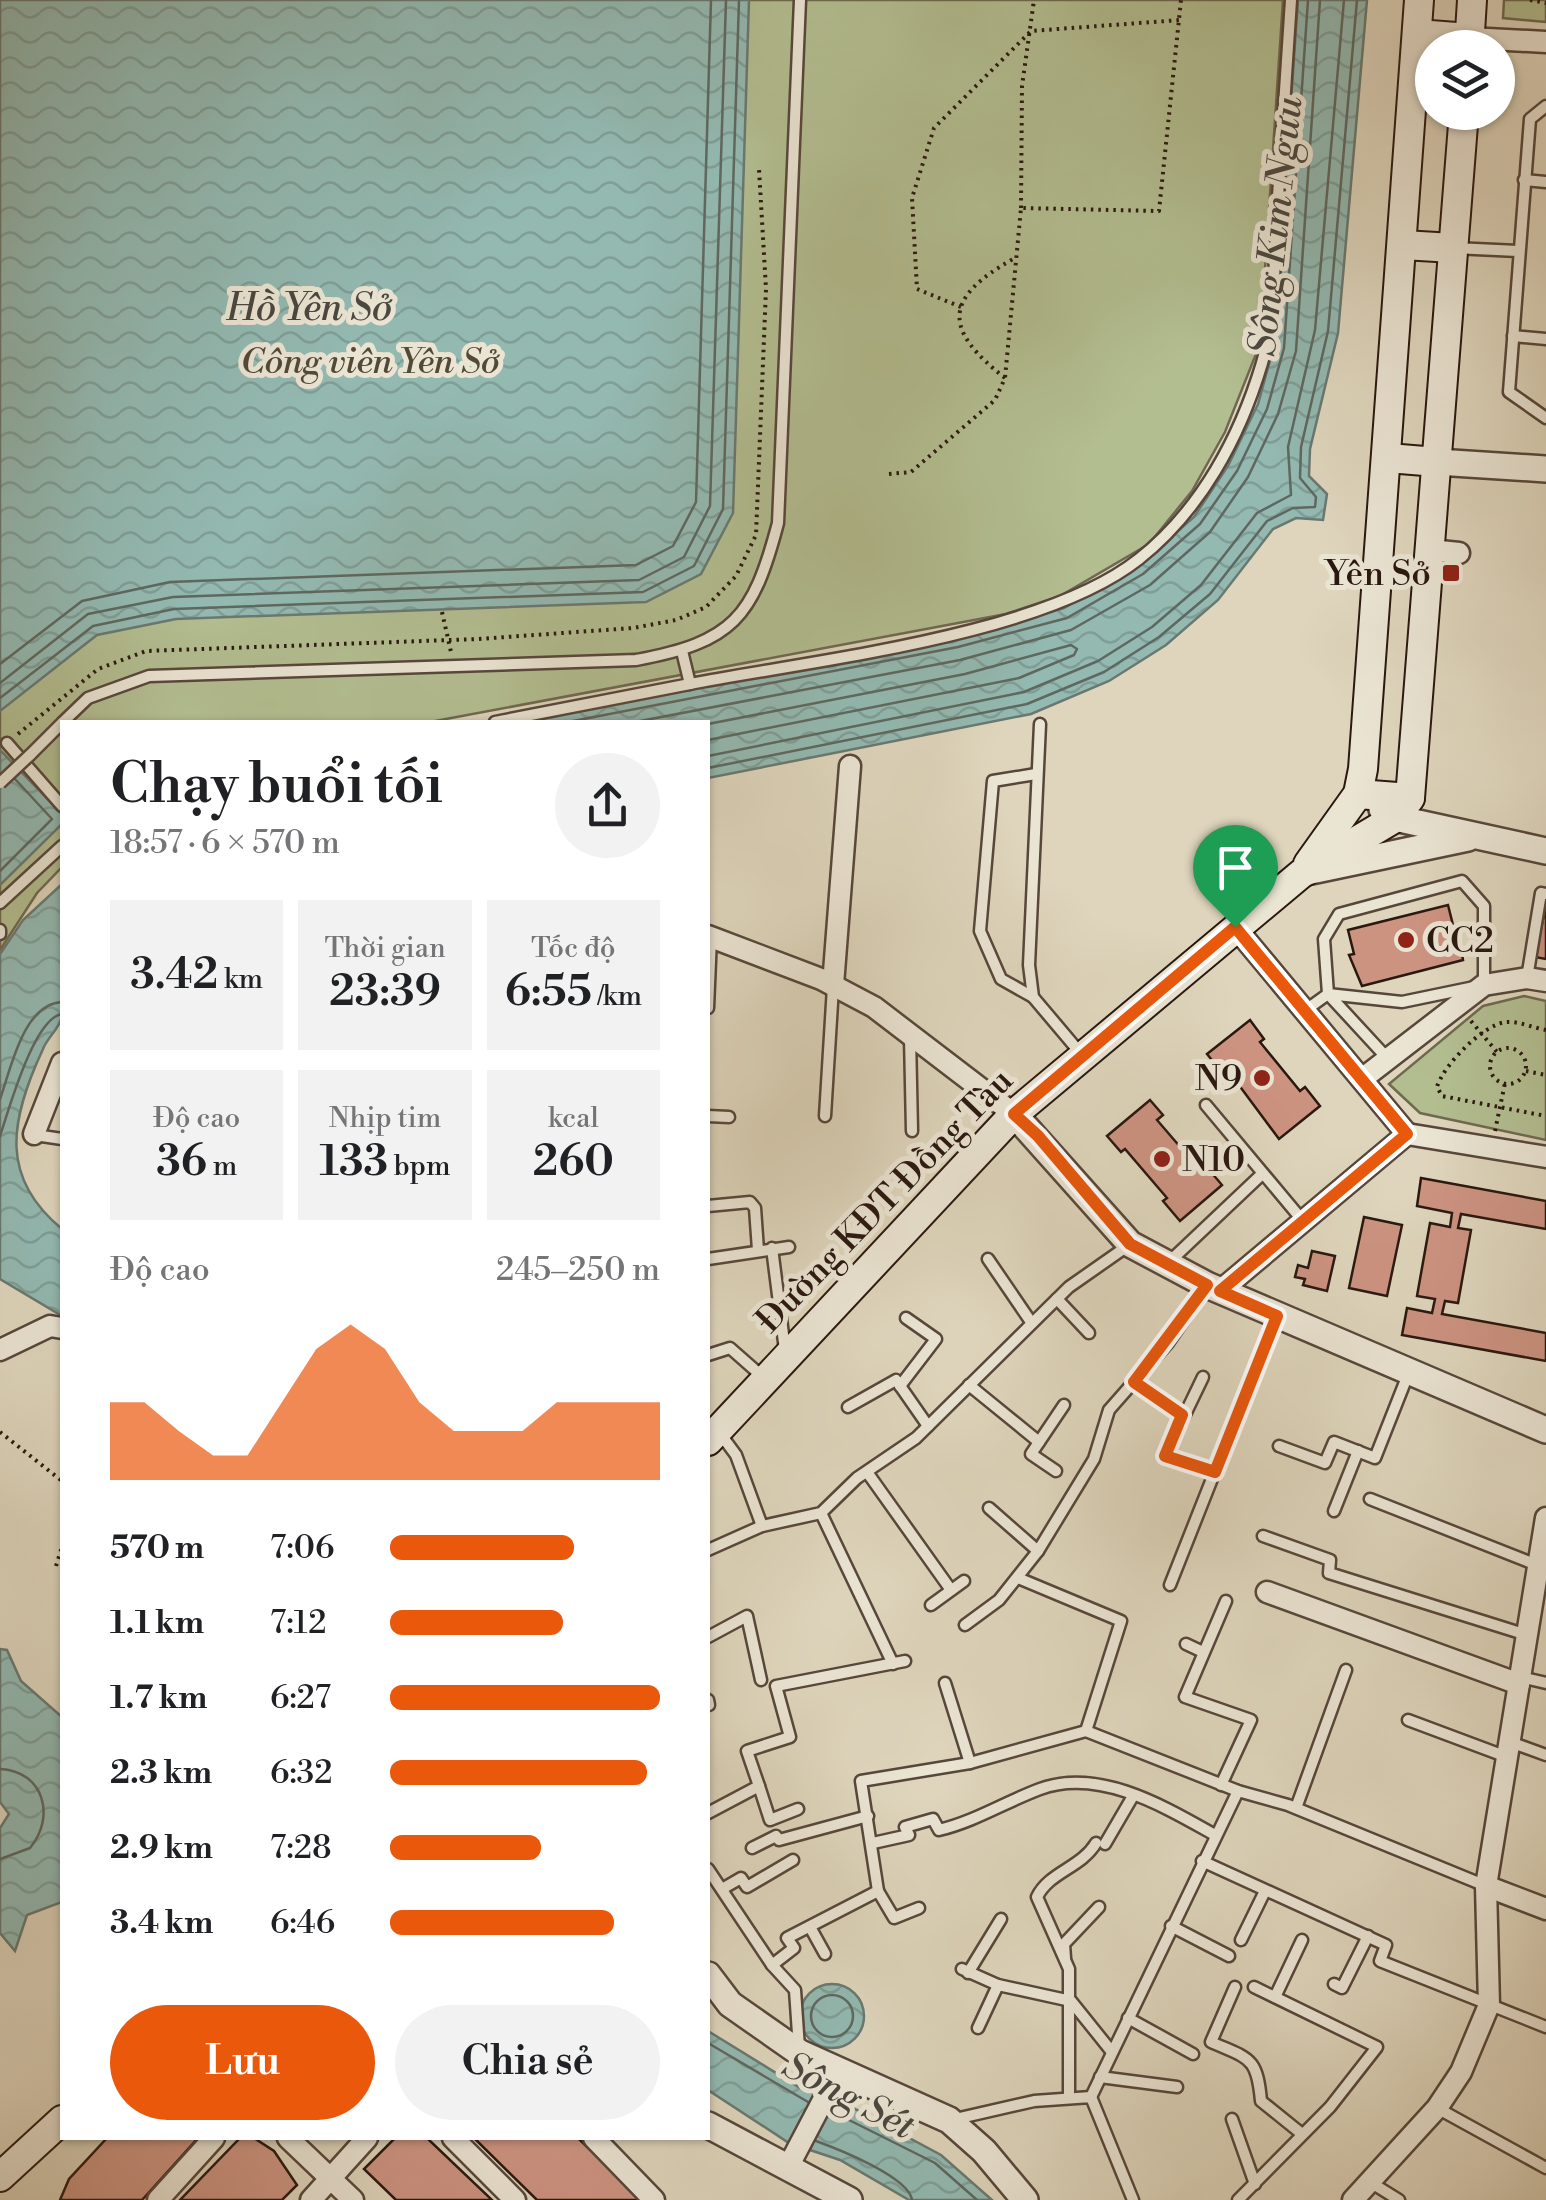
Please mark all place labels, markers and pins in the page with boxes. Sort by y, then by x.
place label: Yên Sở [1323,553,1431,596]
marker: Yên Sở [1440,562,1462,584]
pin [1193,825,1278,928]
place label: CC2 [1426,920,1494,963]
marker: CC2 [1395,929,1417,951]
place label: N9 [1195,1058,1242,1101]
marker: N9 [1251,1067,1273,1089]
place label: N10 [1182,1139,1245,1182]
marker: N10 [1151,1148,1173,1170]

